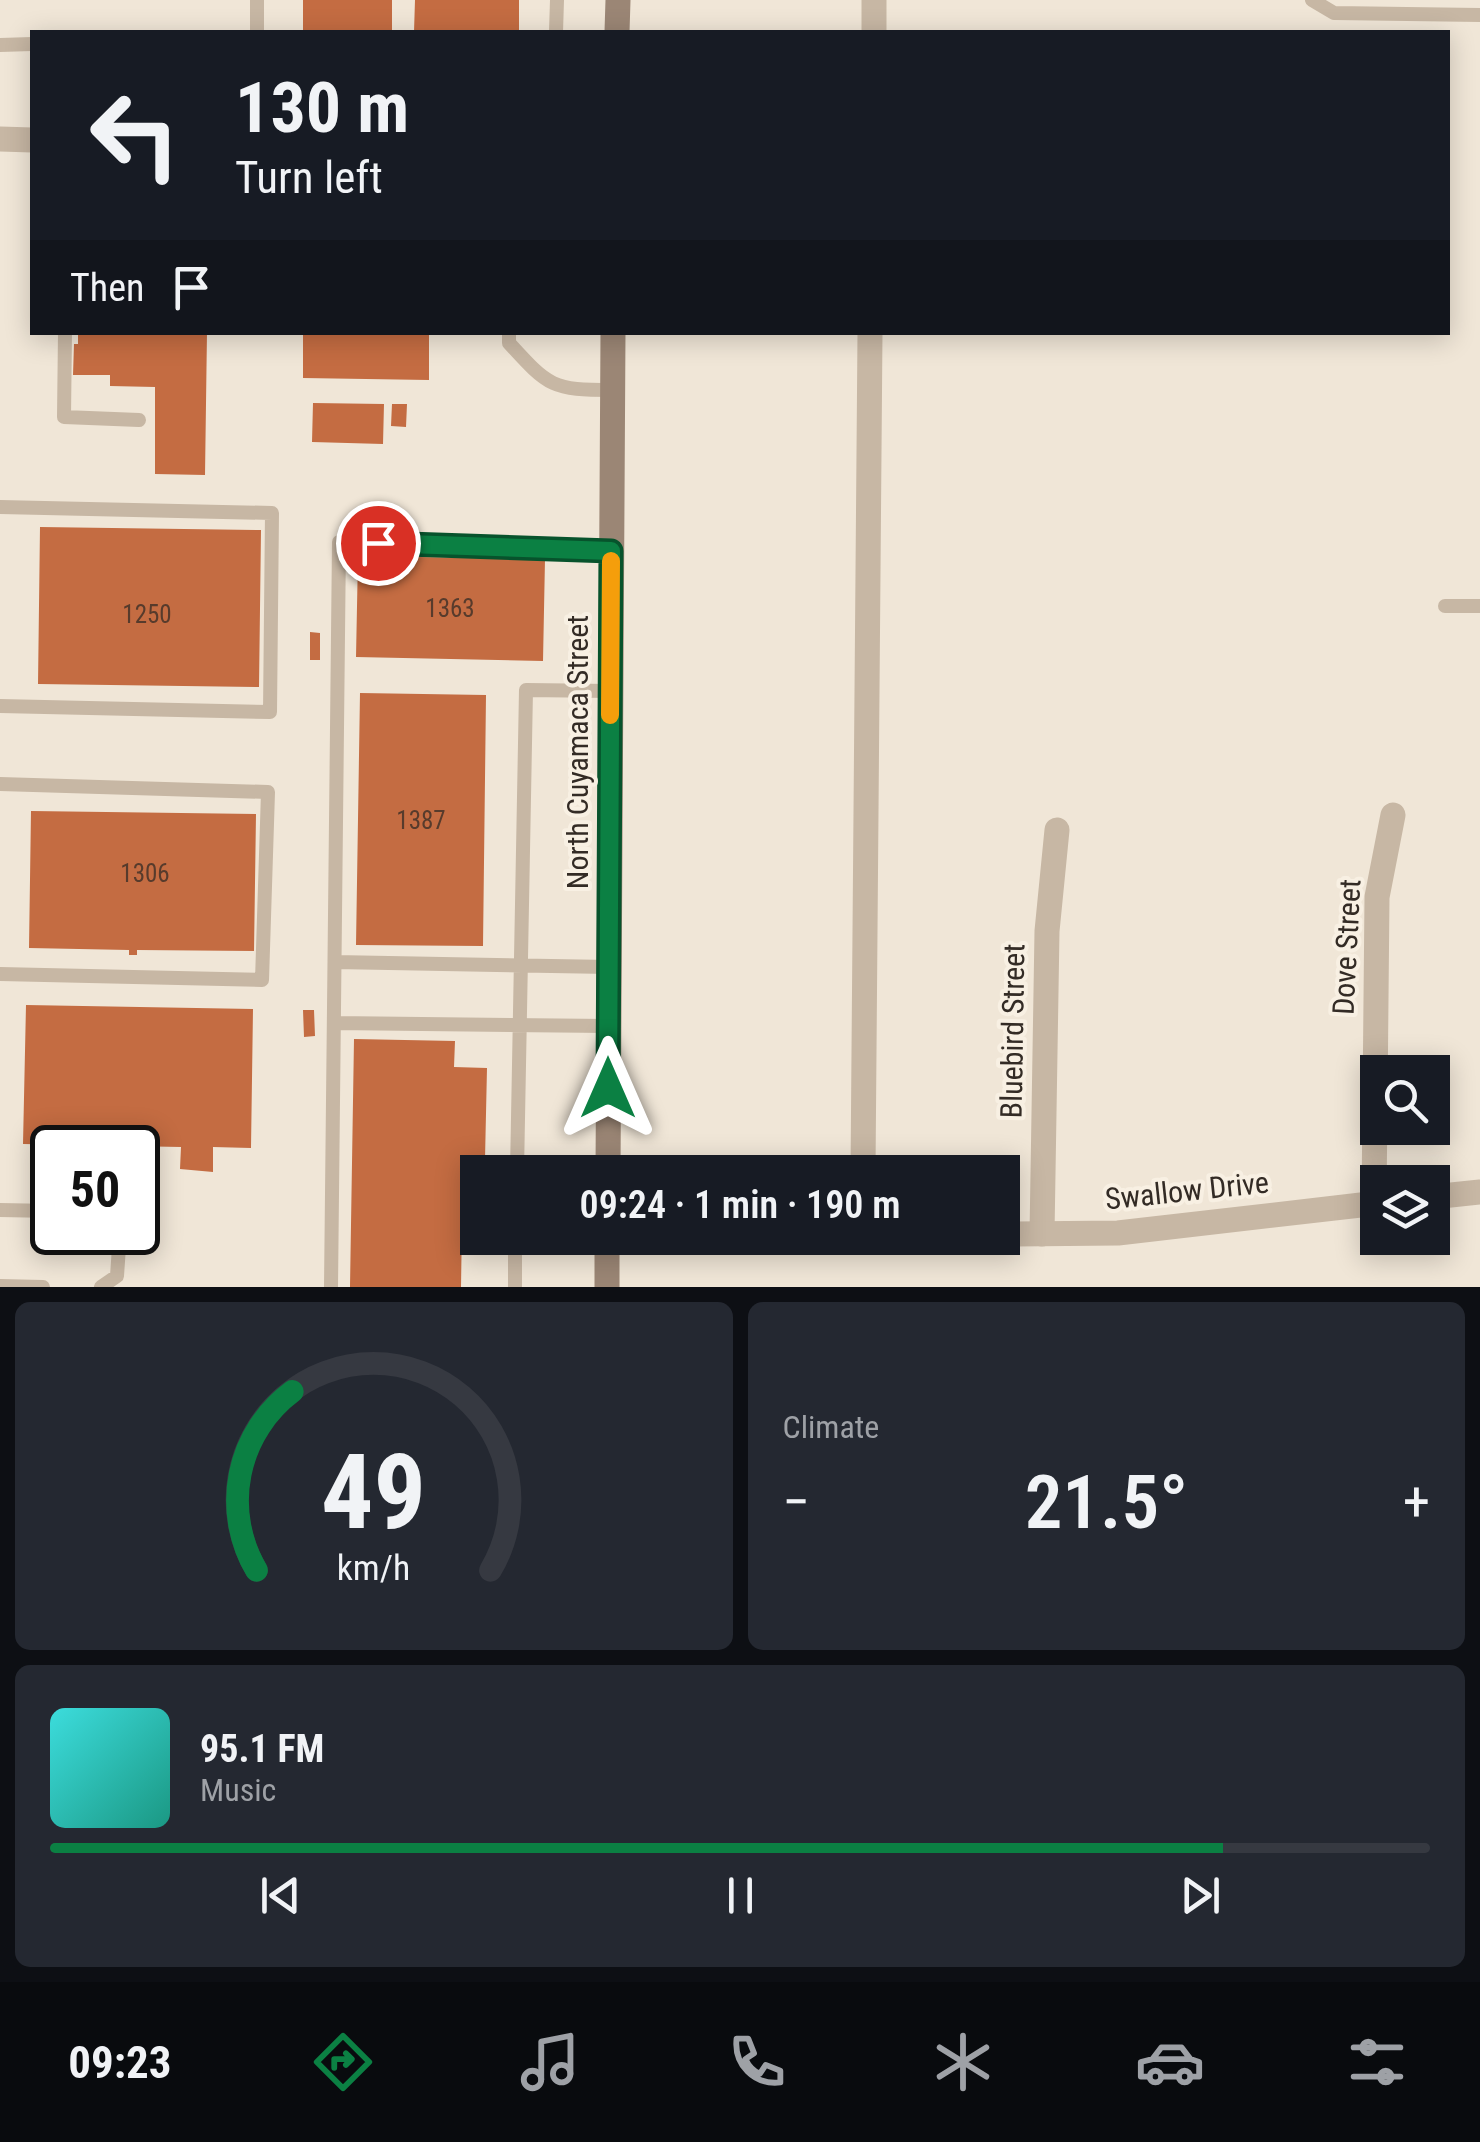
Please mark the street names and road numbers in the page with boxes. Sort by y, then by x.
street label: North Cuyamaca Street [560,615,595,889]
street label: Dove Street [1325,878,1368,1016]
street label: Bluebird Street [993,943,1032,1119]
street label: Swallow Drive [1103,1165,1271,1217]

